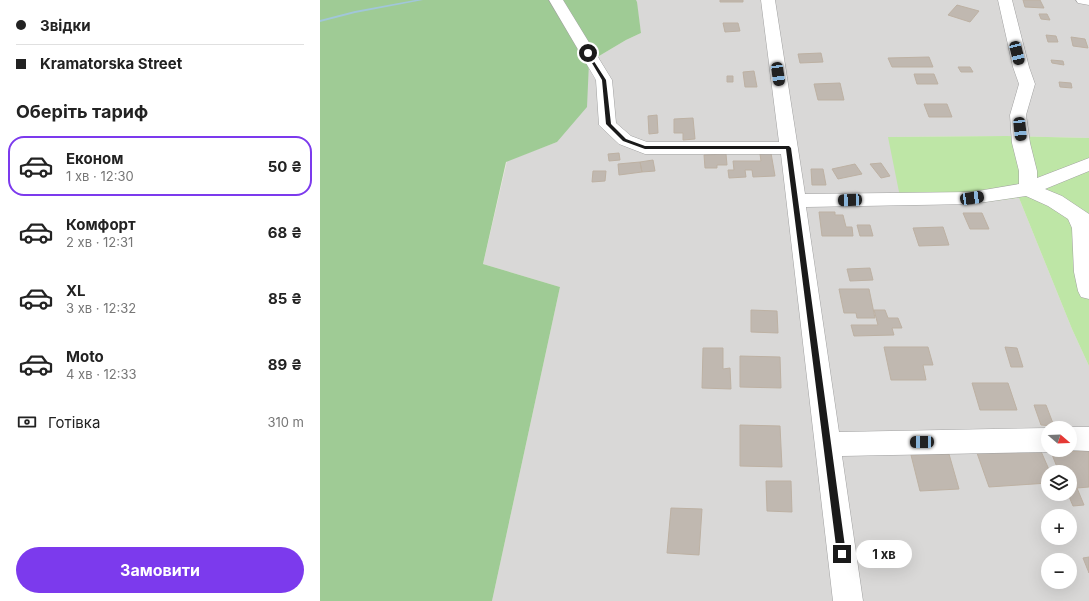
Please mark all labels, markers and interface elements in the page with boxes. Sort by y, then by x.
text: Звідки [40,16,91,35]
car [1008,40,1026,66]
route start [579,44,597,62]
text: Kramatorska Street [40,54,182,73]
car [770,61,786,87]
text: Оберіть тариф [16,101,148,122]
car [1013,116,1027,142]
icon: car [18,148,54,184]
text: Економ [66,149,123,168]
text: 50 ₴ [268,157,302,176]
text: 1 хв · 12:30 [66,168,134,184]
car [959,190,985,206]
car [838,194,862,206]
icon: car [18,214,54,250]
text: Комфорт [66,215,136,234]
text: 68 ₴ [268,223,302,242]
text: 2 хв · 12:31 [66,234,133,250]
icon: car [18,280,54,316]
text: XL [66,281,86,300]
text: 85 ₴ [268,289,302,308]
text: 3 хв · 12:32 [66,300,136,316]
icon: car [18,346,54,382]
text: Moto [66,347,104,366]
text: 89 ₴ [268,355,302,374]
text: 4 хв · 12:33 [66,366,137,382]
icon: cash [16,411,38,433]
text: Готівка [48,413,100,432]
text: 310 m [267,414,304,430]
north arrow [1041,421,1077,457]
map controls [1041,421,1077,589]
car [910,436,934,448]
button: layers [1041,465,1077,501]
button: + [1041,509,1077,545]
callout: 1 хв [856,540,912,568]
route end [833,545,851,563]
text: 1 хв [872,546,896,562]
button: Замовити [16,547,304,593]
button: − [1041,553,1077,589]

